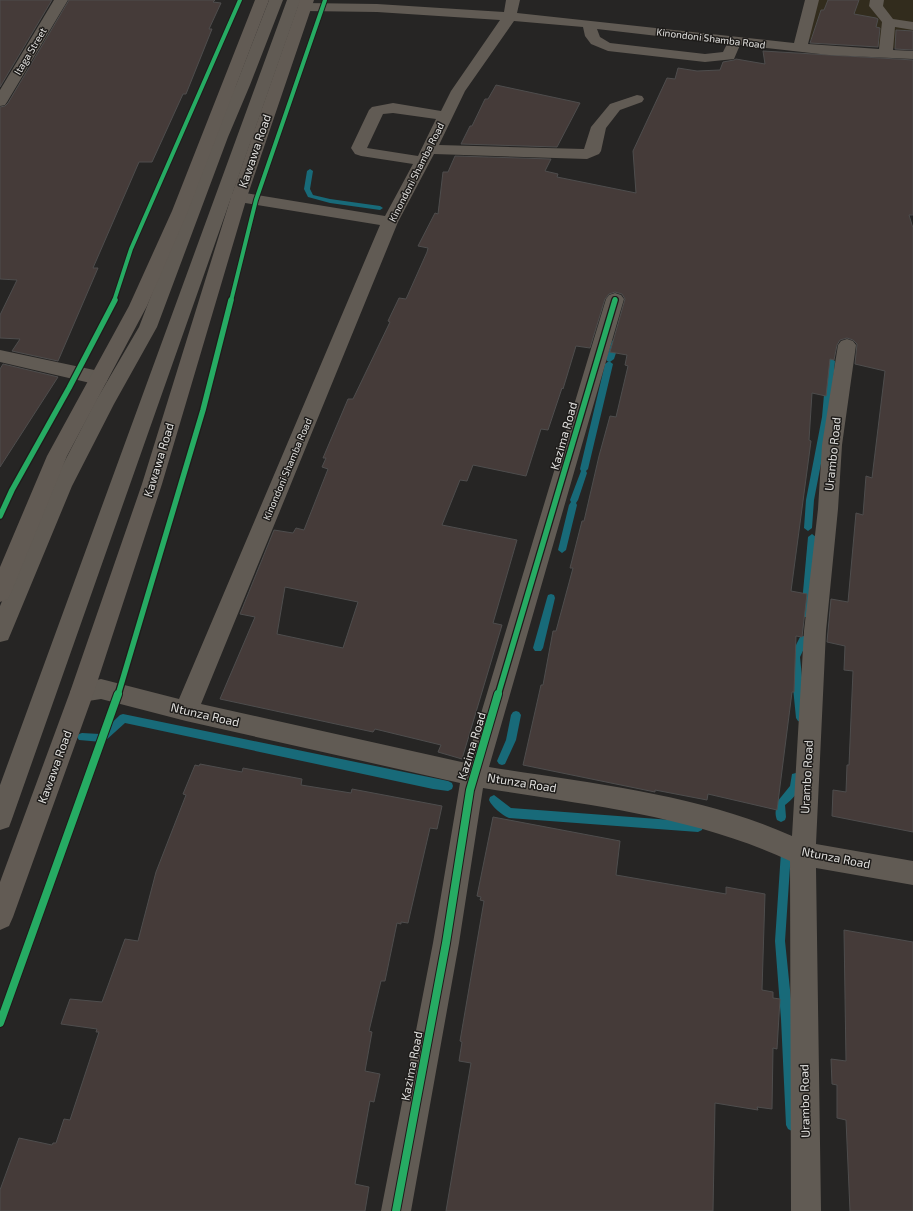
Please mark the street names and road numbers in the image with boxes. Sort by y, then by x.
street label: Itaga Street [11,25,49,77]
street label: Kinondoni Shamba Road [656,25,766,51]
street label: Kawawa Road [235,112,273,189]
street label: Kinondoni Shamba Road [386,120,446,224]
street label: Kazima Road [547,400,579,471]
street label: Kinondoni Shamba Road [260,416,314,522]
street label: Urambo Road [821,416,843,491]
street label: Kawawa Road [140,421,176,499]
street label: Ntunza Road [170,699,241,729]
street label: Kazima Road [454,710,488,781]
street label: Kawawa Road [34,728,74,805]
street label: Urambo Road [797,740,815,814]
street label: Ntunza Road [487,770,558,794]
street label: Ntunza Road [801,843,872,871]
street label: Kazima Road [397,1030,425,1102]
street label: Urambo Road [796,1064,812,1138]

